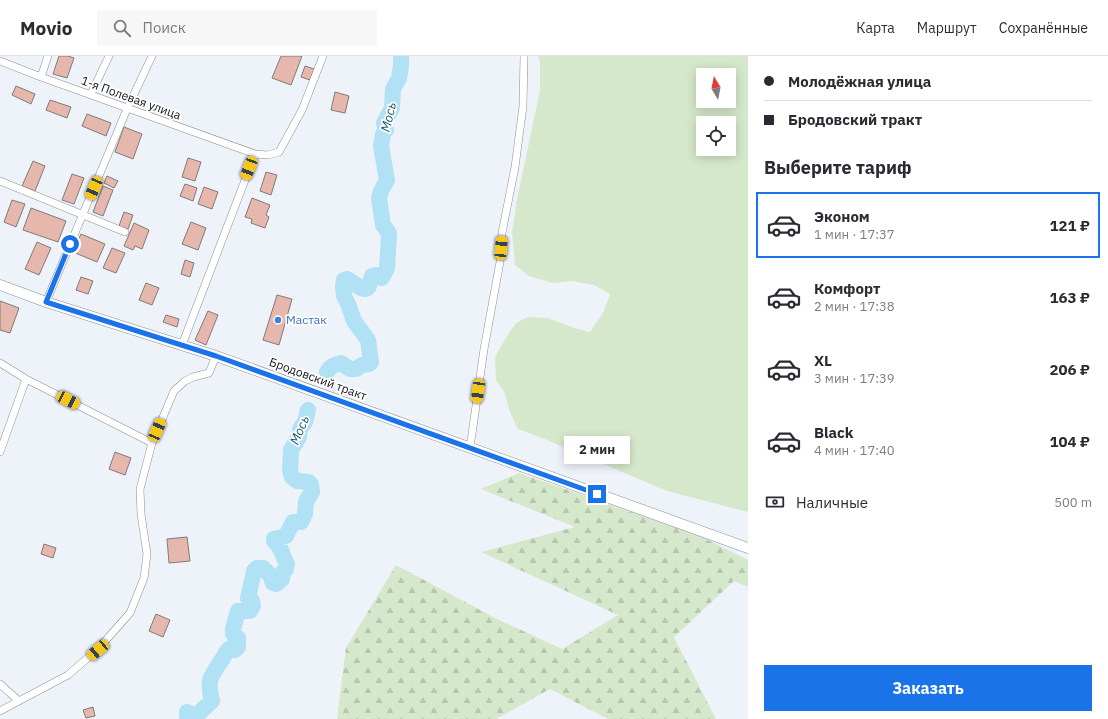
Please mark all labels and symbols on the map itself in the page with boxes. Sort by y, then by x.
north arrow [696,68,736,108]
street label: 1-я Полевая улица [79,73,184,123]
water label: Мось [377,100,400,134]
car [239,155,259,181]
car [84,175,104,201]
route start [61,235,79,253]
car [494,236,508,260]
place label: Мастак [286,312,327,327]
marker: Мастак [273,315,283,325]
street label: Бродовский тракт [267,354,369,403]
car [470,378,486,404]
car [55,389,81,411]
water label: Мось [286,413,313,447]
car [147,417,167,443]
callout: 2 мин [564,436,630,464]
route end [588,485,606,503]
car [85,638,111,662]

